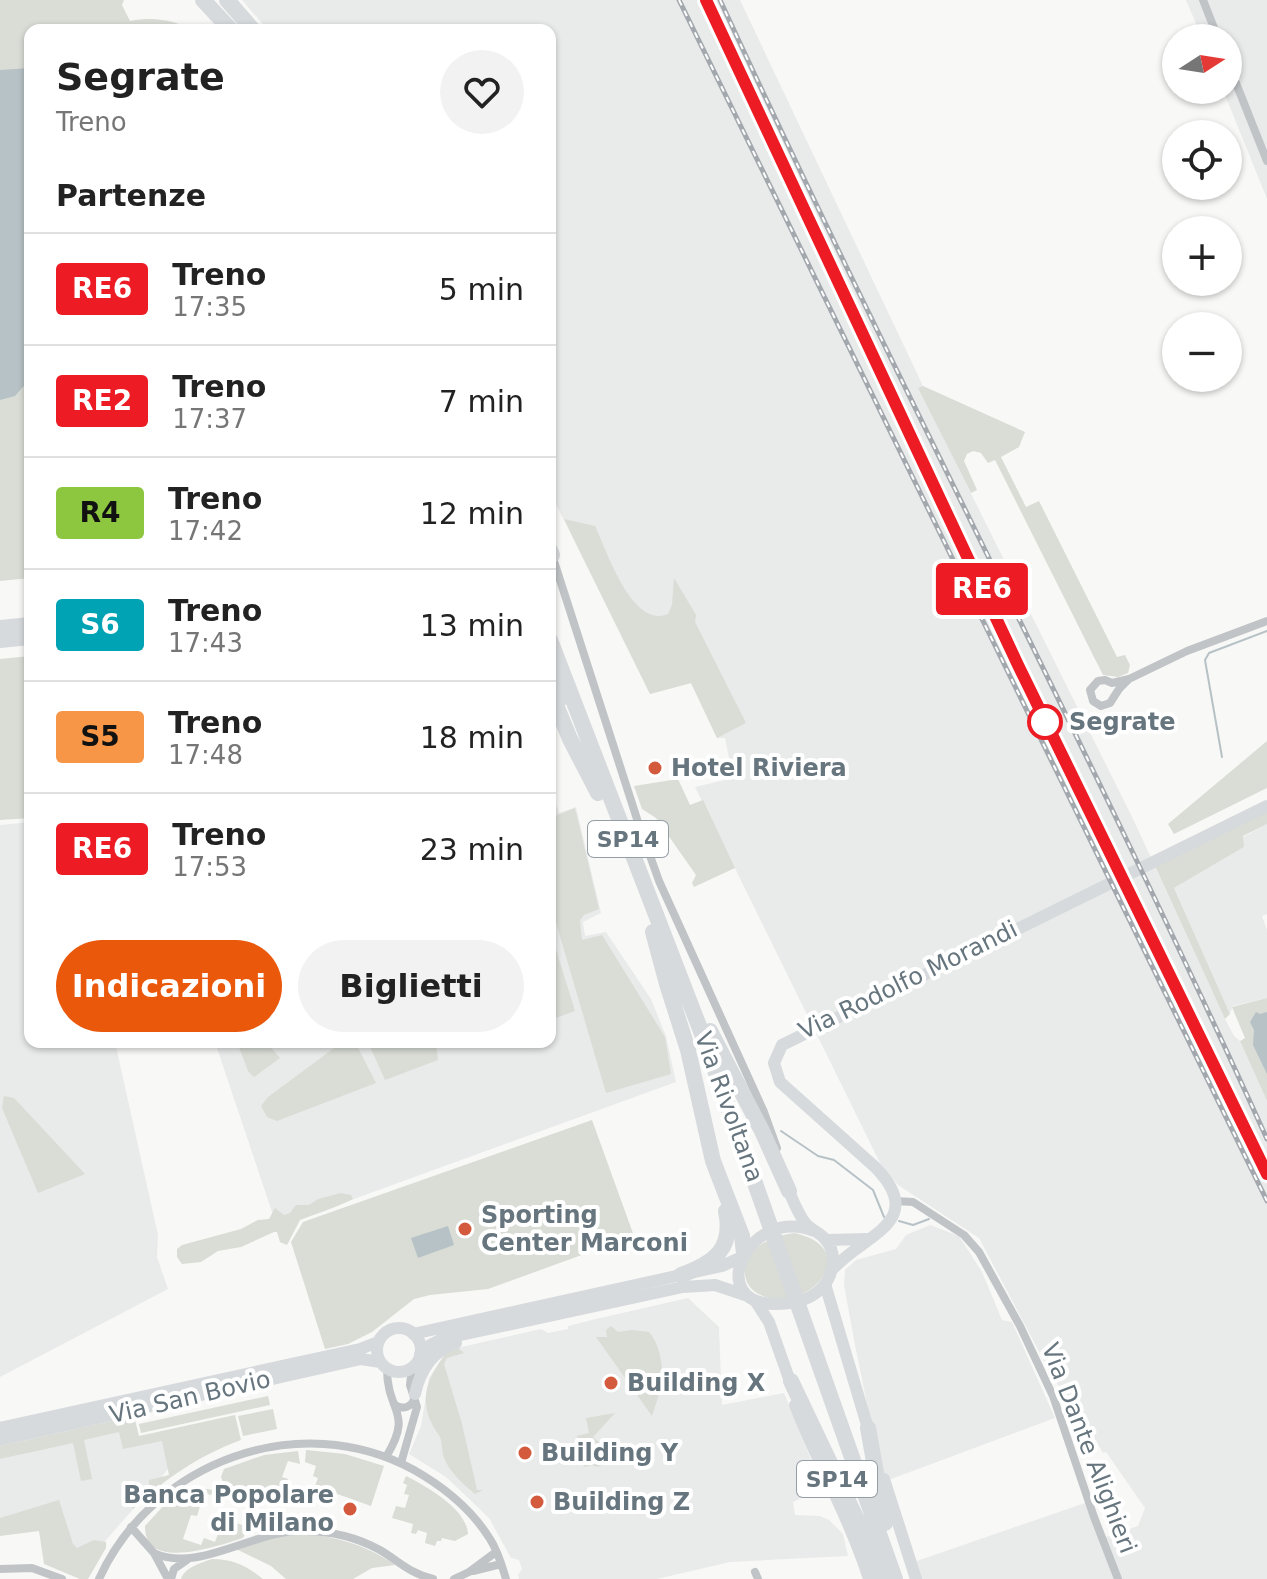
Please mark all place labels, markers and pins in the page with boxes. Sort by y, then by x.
marker: Segrate [1028,705,1062,739]
place label: Segrate [1069,708,1176,736]
place label: Hotel Riviera [671,754,847,782]
marker: Hotel Riviera [646,759,664,777]
place label: Sporting Center Marconi [481,1201,688,1257]
marker: Sporting Center Marconi [456,1220,474,1238]
place label: Building X [627,1369,766,1397]
marker: Building X [602,1374,620,1392]
place label: Building Y [541,1439,679,1467]
marker: Building Y [516,1444,534,1462]
place label: Banca Popolare di Milano [123,1481,334,1537]
place label: Building Z [553,1488,690,1516]
marker: Building Z [528,1493,546,1511]
marker: Banca Popolare di Milano [341,1500,359,1518]

